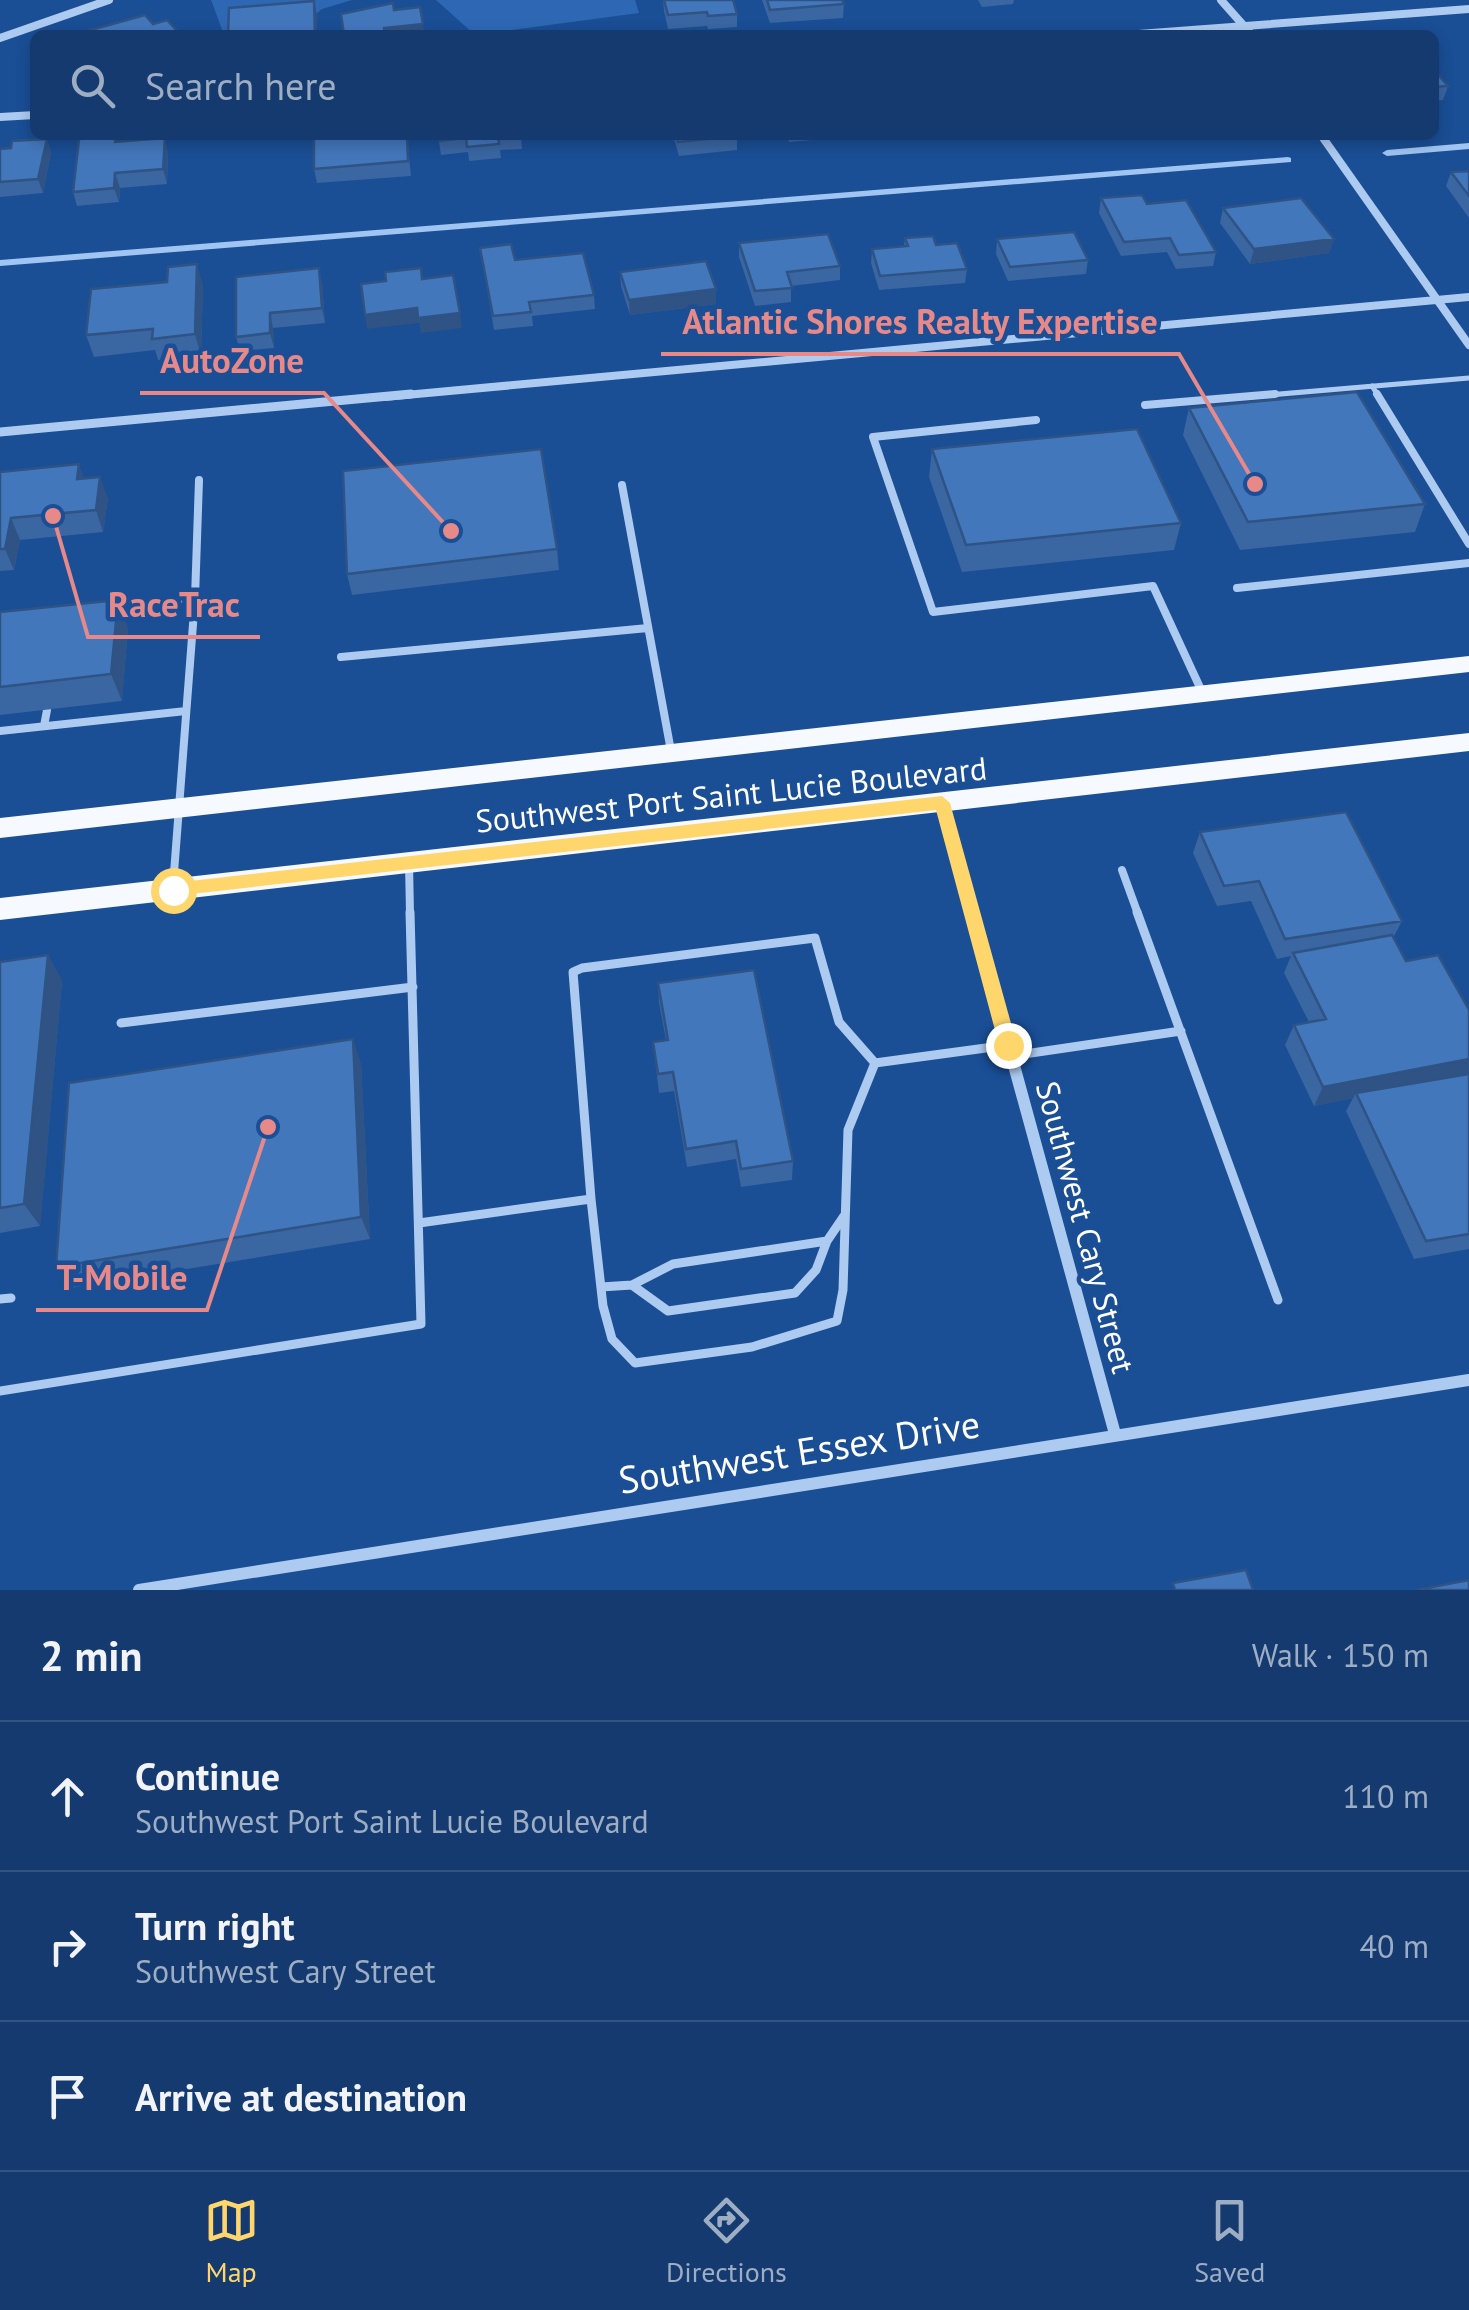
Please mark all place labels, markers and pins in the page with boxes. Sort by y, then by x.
callout: Atlantic Shores Realty Expertise [661,289,1179,354]
callout: AutoZone [140,328,324,393]
callout: RaceTrac [88,572,260,637]
callout: T-Mobile [36,1245,207,1310]

